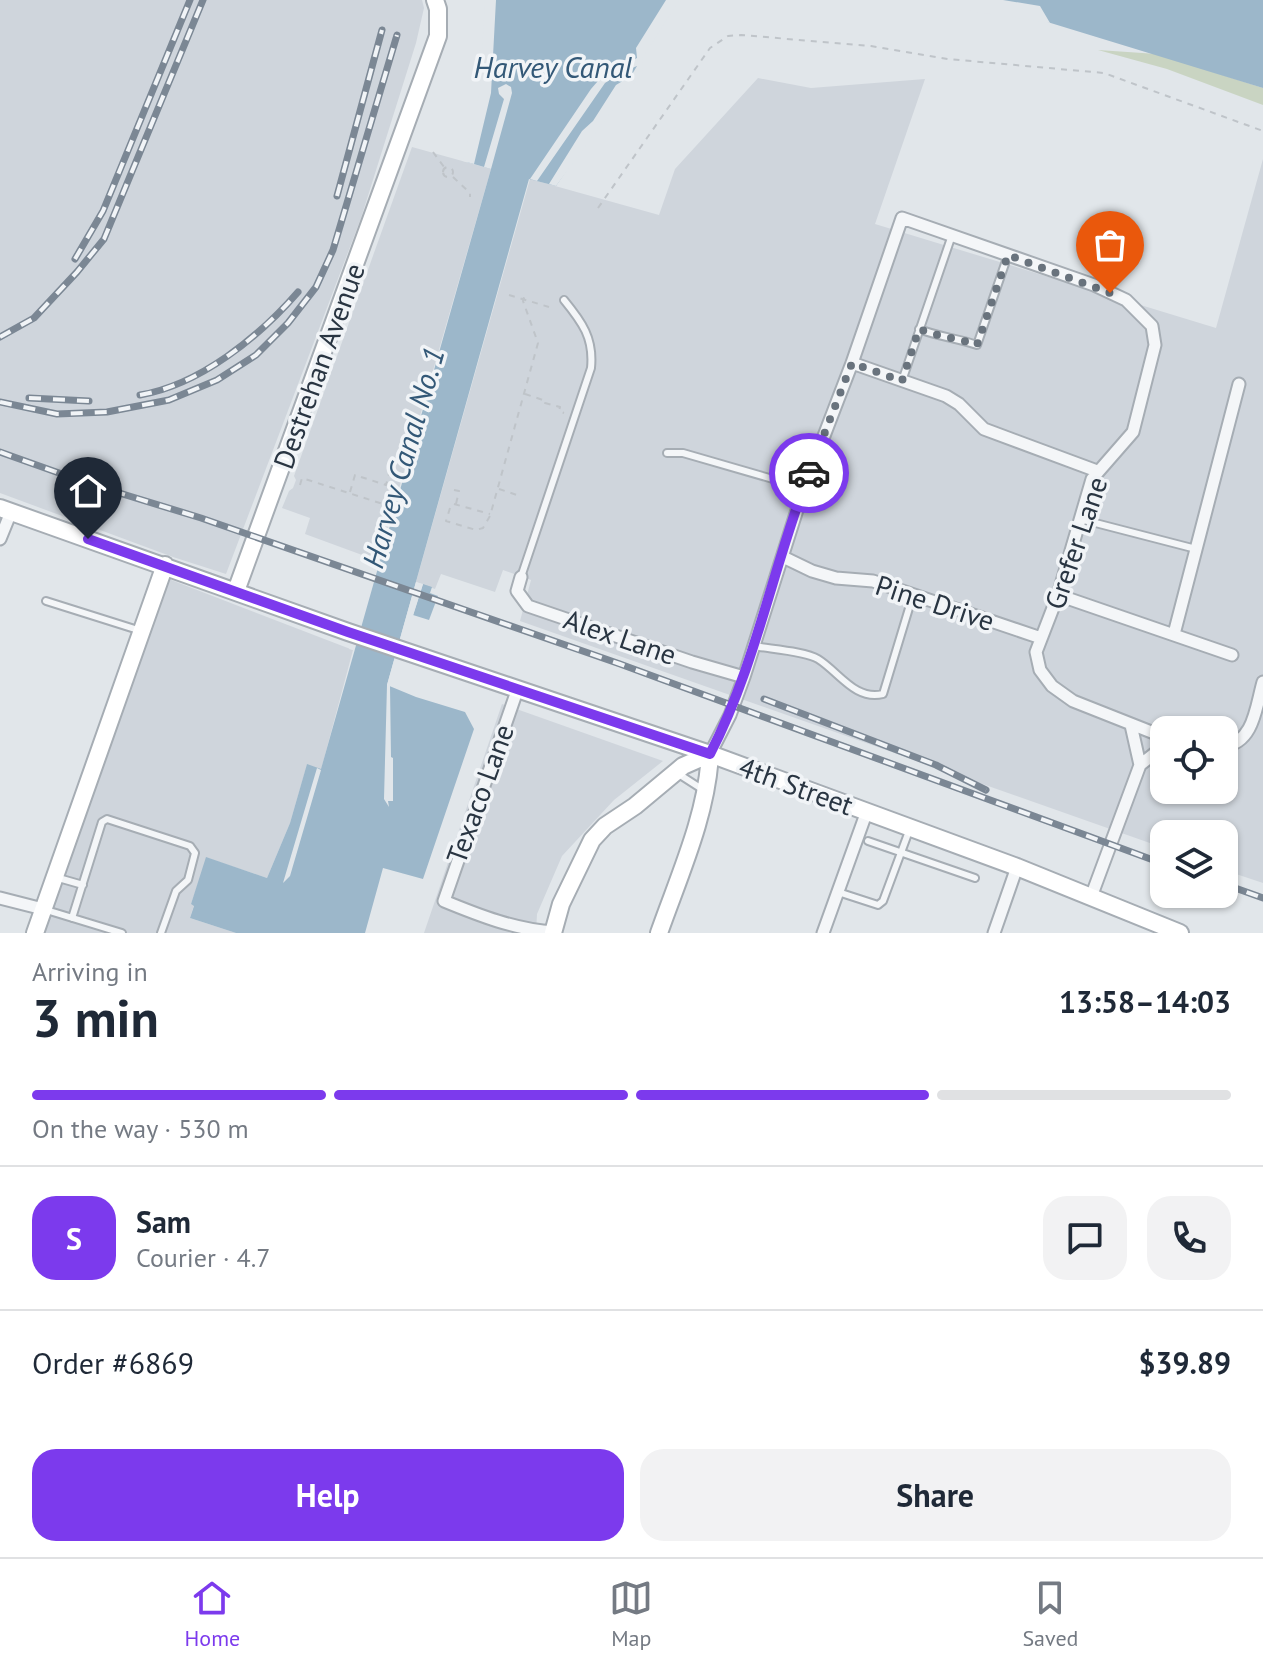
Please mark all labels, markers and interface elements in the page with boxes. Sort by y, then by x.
water label: Harvey Canal [474,47,632,86]
pin [1076,211,1144,293]
icon: bag [1088,223,1132,267]
street label: Destrehan Avenue [264,258,373,474]
water label: Harvey Canal No. 1 [352,343,453,572]
courier [769,433,849,513]
icon: car [787,451,831,495]
pin [54,457,122,539]
icon: home [66,469,110,513]
street label: Grefer Lane [1036,472,1115,614]
street label: Pine Drive [871,566,999,639]
street label: Alex Lane [559,600,681,673]
map controls [1150,716,1238,908]
button: locate [1150,716,1238,804]
street label: Texaco Lane [437,719,522,869]
street label: 4th Street [734,748,859,823]
button: layers [1150,820,1238,908]
text: Arriving in [32,955,148,988]
text: 13:58–14:03 [1059,982,1231,1021]
text: 3 min [32,984,159,1051]
text: On the way · 530 m [32,1112,249,1145]
button: chat [1043,1196,1127,1280]
button: phone [1147,1196,1231,1280]
text: Sam [136,1202,191,1241]
text: S [66,1219,82,1258]
text: Courier · 4.7 [136,1241,270,1274]
text: Order #6869 [32,1343,194,1382]
text: $39.89 [1139,1343,1231,1382]
button: Help [32,1449,624,1541]
button: Share [640,1449,1231,1541]
tab: Home [185,1576,240,1652]
tab: Map [609,1576,653,1652]
tab: Saved [1022,1576,1078,1652]

